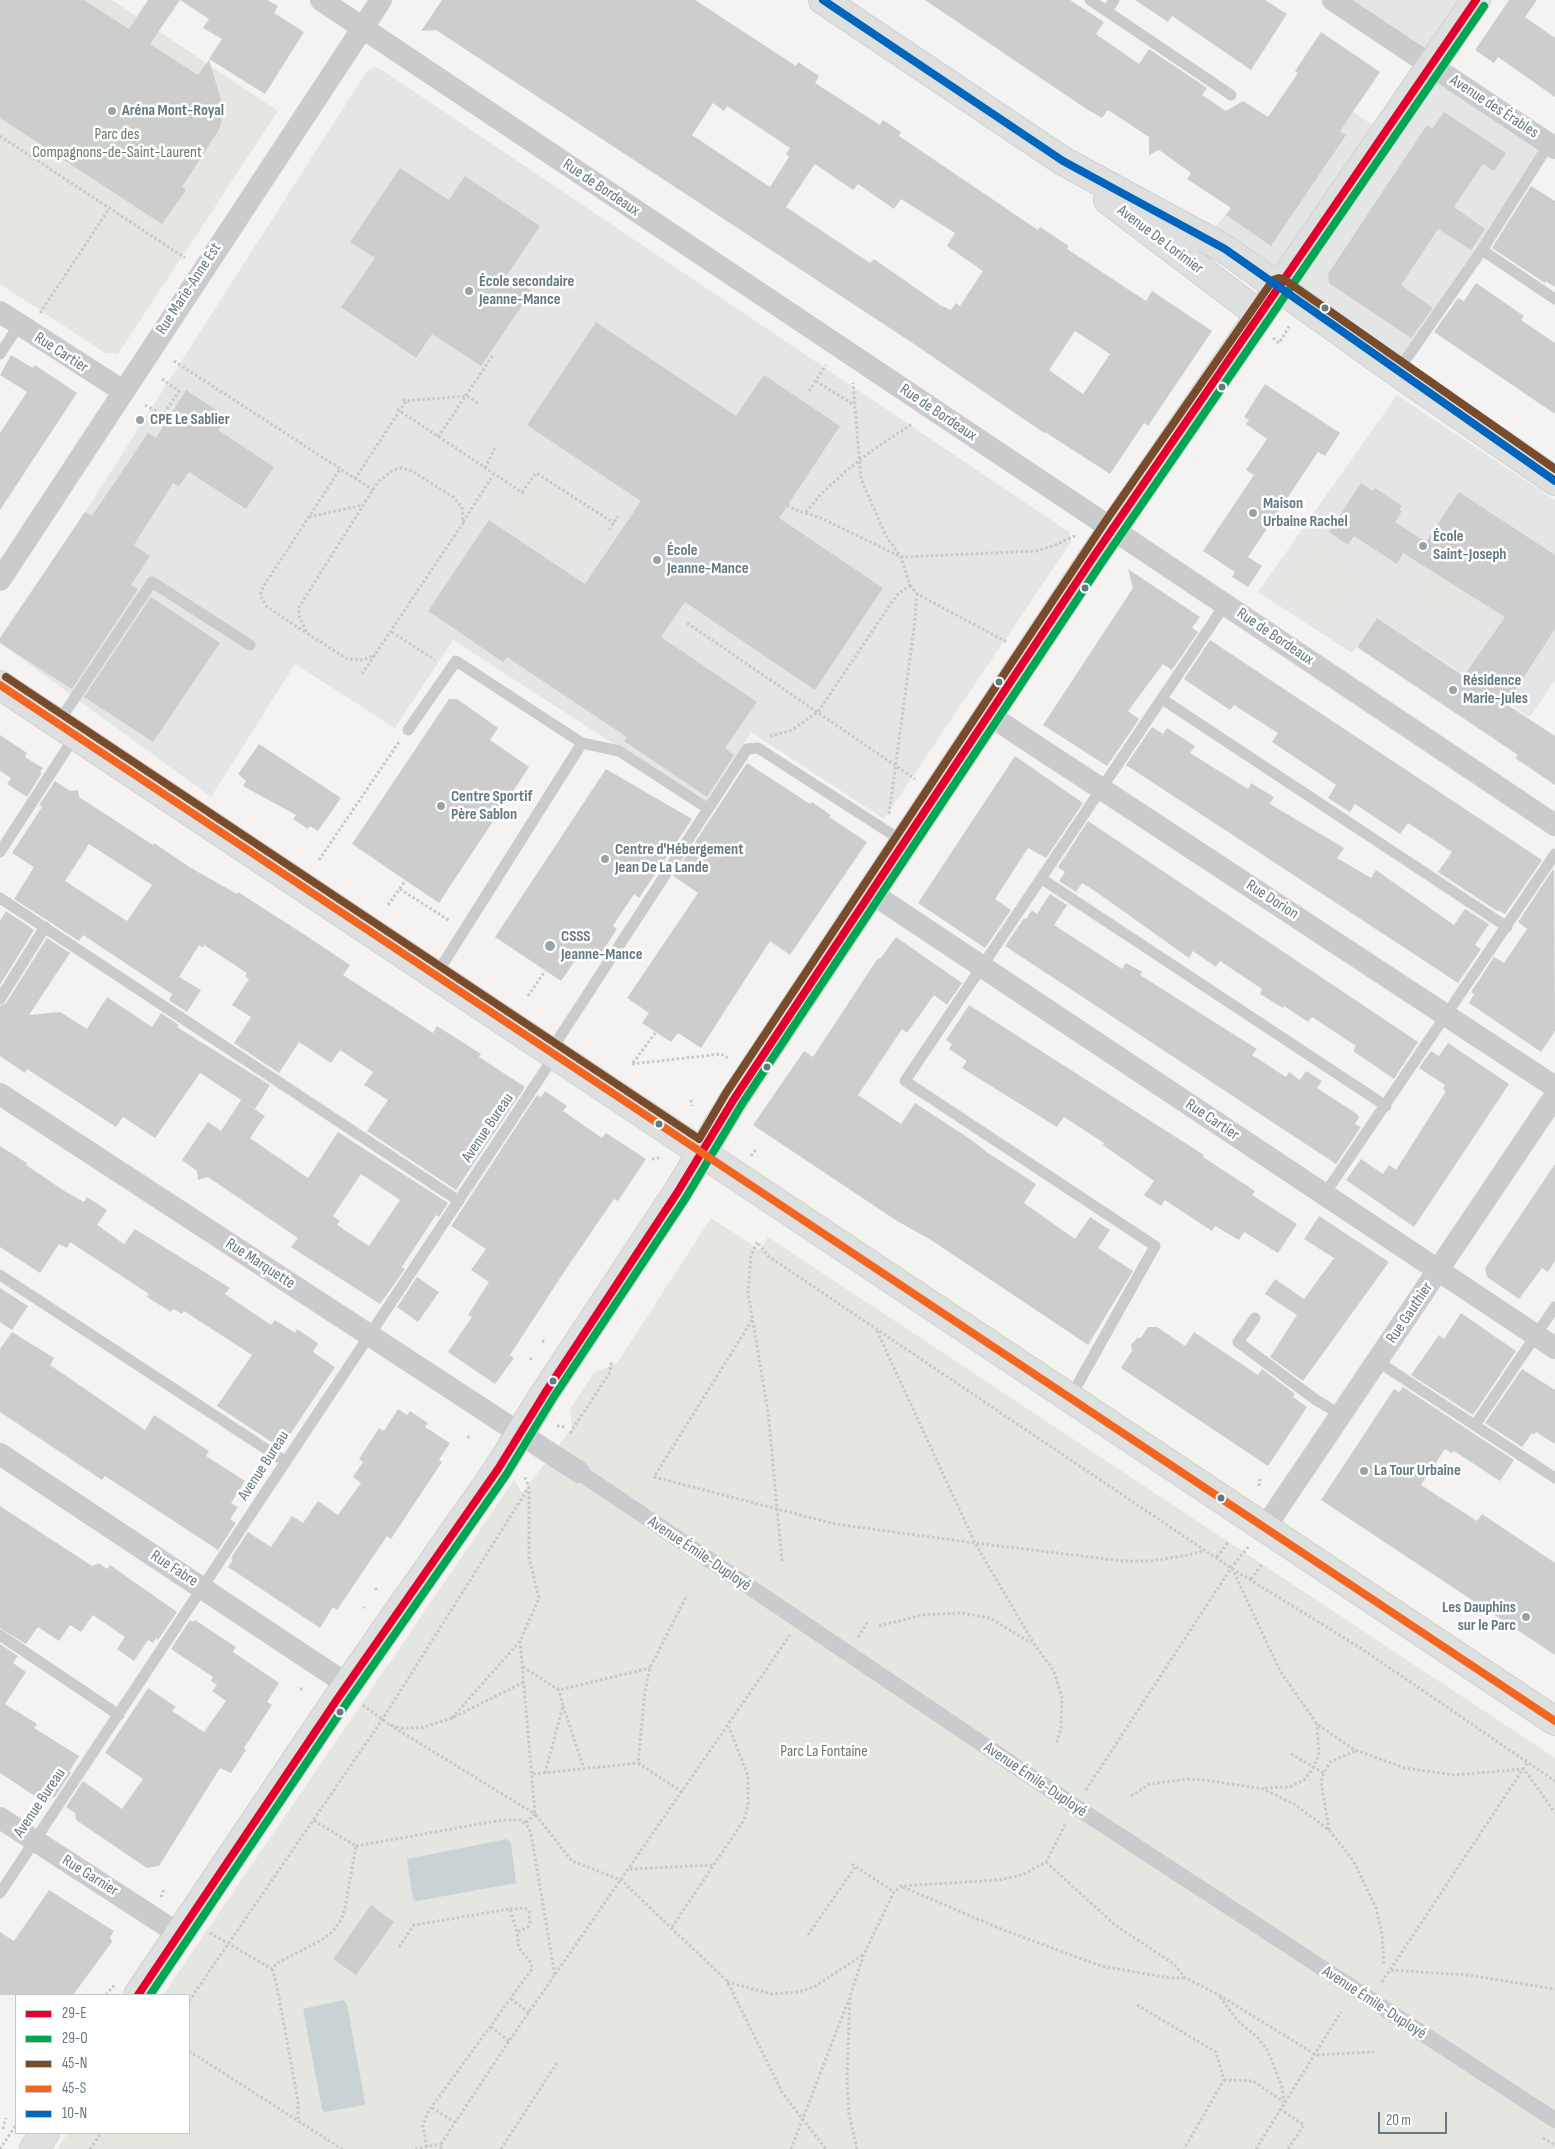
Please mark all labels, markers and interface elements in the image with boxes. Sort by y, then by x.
street label: Avenue des Érables [1446,71,1542,143]
place label: Aréna Mont-Royal [122,101,224,121]
marker: Aréna Mont-Royal [106,105,118,117]
park label: Parc des Compagnons-de-Saint-Laurent [32,125,202,163]
street label: Rue de Bordeaux [559,155,643,221]
street label: Avenue De Lorimier [1113,201,1207,279]
street label: Rue Marie-Anne Est [152,240,226,338]
place label: École secondaire Jeanne-Mance [479,272,574,310]
marker: École secondaire Jeanne-Mance [463,285,475,297]
unlabelled marker [1320,303,1330,313]
street label: Rue Cartier [30,329,92,377]
street label: Rue de Bordeaux [896,380,980,446]
unlabelled marker [1217,382,1227,392]
place label: CPE Le Sablier [150,410,230,430]
marker: CPE Le Sablier [134,414,146,426]
place label: Maison Urbaine Rachel [1263,494,1348,532]
marker: Maison Urbaine Rachel [1247,507,1259,519]
place label: École Saint-Joseph [1433,527,1506,565]
marker: École Saint-Joseph [1417,540,1429,552]
place label: École Jeanne-Mance [667,541,748,579]
marker: École Jeanne-Mance [651,554,663,566]
unlabelled marker [1080,583,1090,593]
street label: Rue de Bordeaux [1233,604,1317,670]
place label: Résidence Marie-Jules [1463,671,1528,709]
unlabelled marker [994,677,1004,687]
marker: Résidence Marie-Jules [1447,684,1459,696]
place label: Centre Sportif Père Sablon [451,787,532,825]
marker: Centre Sportif Père Sablon [435,800,447,812]
place label: Centre d'Hébergement Jean De La Lande [615,840,743,878]
marker: Centre d'Hébergement Jean De La Lande [599,853,611,865]
street label: Rue Dorion [1242,876,1302,924]
place label: CSSS Jeanne-Mance [561,927,642,965]
marker: CSSS Jeanne-Mance [543,939,557,953]
unlabelled marker [762,1062,772,1072]
street label: Avenue Bureau [458,1090,518,1166]
street label: Rue Cartier [1182,1095,1242,1145]
unlabelled marker [654,1119,664,1129]
street label: Rue Marquette [222,1234,298,1294]
street label: Rue Gauthier [1383,1279,1437,1347]
unlabelled marker [548,1376,558,1386]
street label: Avenue Bureau [234,1428,294,1504]
place label: La Tour Urbaine [1374,1461,1461,1481]
marker: La Tour Urbaine [1358,1465,1370,1477]
unlabelled marker [1216,1493,1226,1503]
street label: Avenue Émile-Duployé [644,1513,754,1595]
street label: Rue Fabre [147,1547,201,1591]
place label: Les Dauphins sur le Parc [1442,1598,1516,1636]
marker: Les Dauphins sur le Parc [1520,1611,1532,1623]
unlabelled marker [335,1707,345,1717]
street label: Avenue Émile-Duployé [980,1739,1090,1821]
park label: Parc La Fontaine [780,1742,868,1762]
street label: Avenue Bureau [10,1765,70,1841]
street label: Rue Garnier [58,1851,122,1901]
street label: Avenue Émile-Duployé [1318,1962,1430,2044]
legend [15,1994,190,2134]
text: 29-E [62,2004,87,2023]
text: 29-O [62,2029,88,2048]
text: 45-N [62,2054,88,2073]
text: 45-S [62,2079,86,2098]
scale bar [1380,2102,1449,2134]
text: 10-N [62,2104,87,2123]
text: 20 m [1386,2111,1411,2130]

